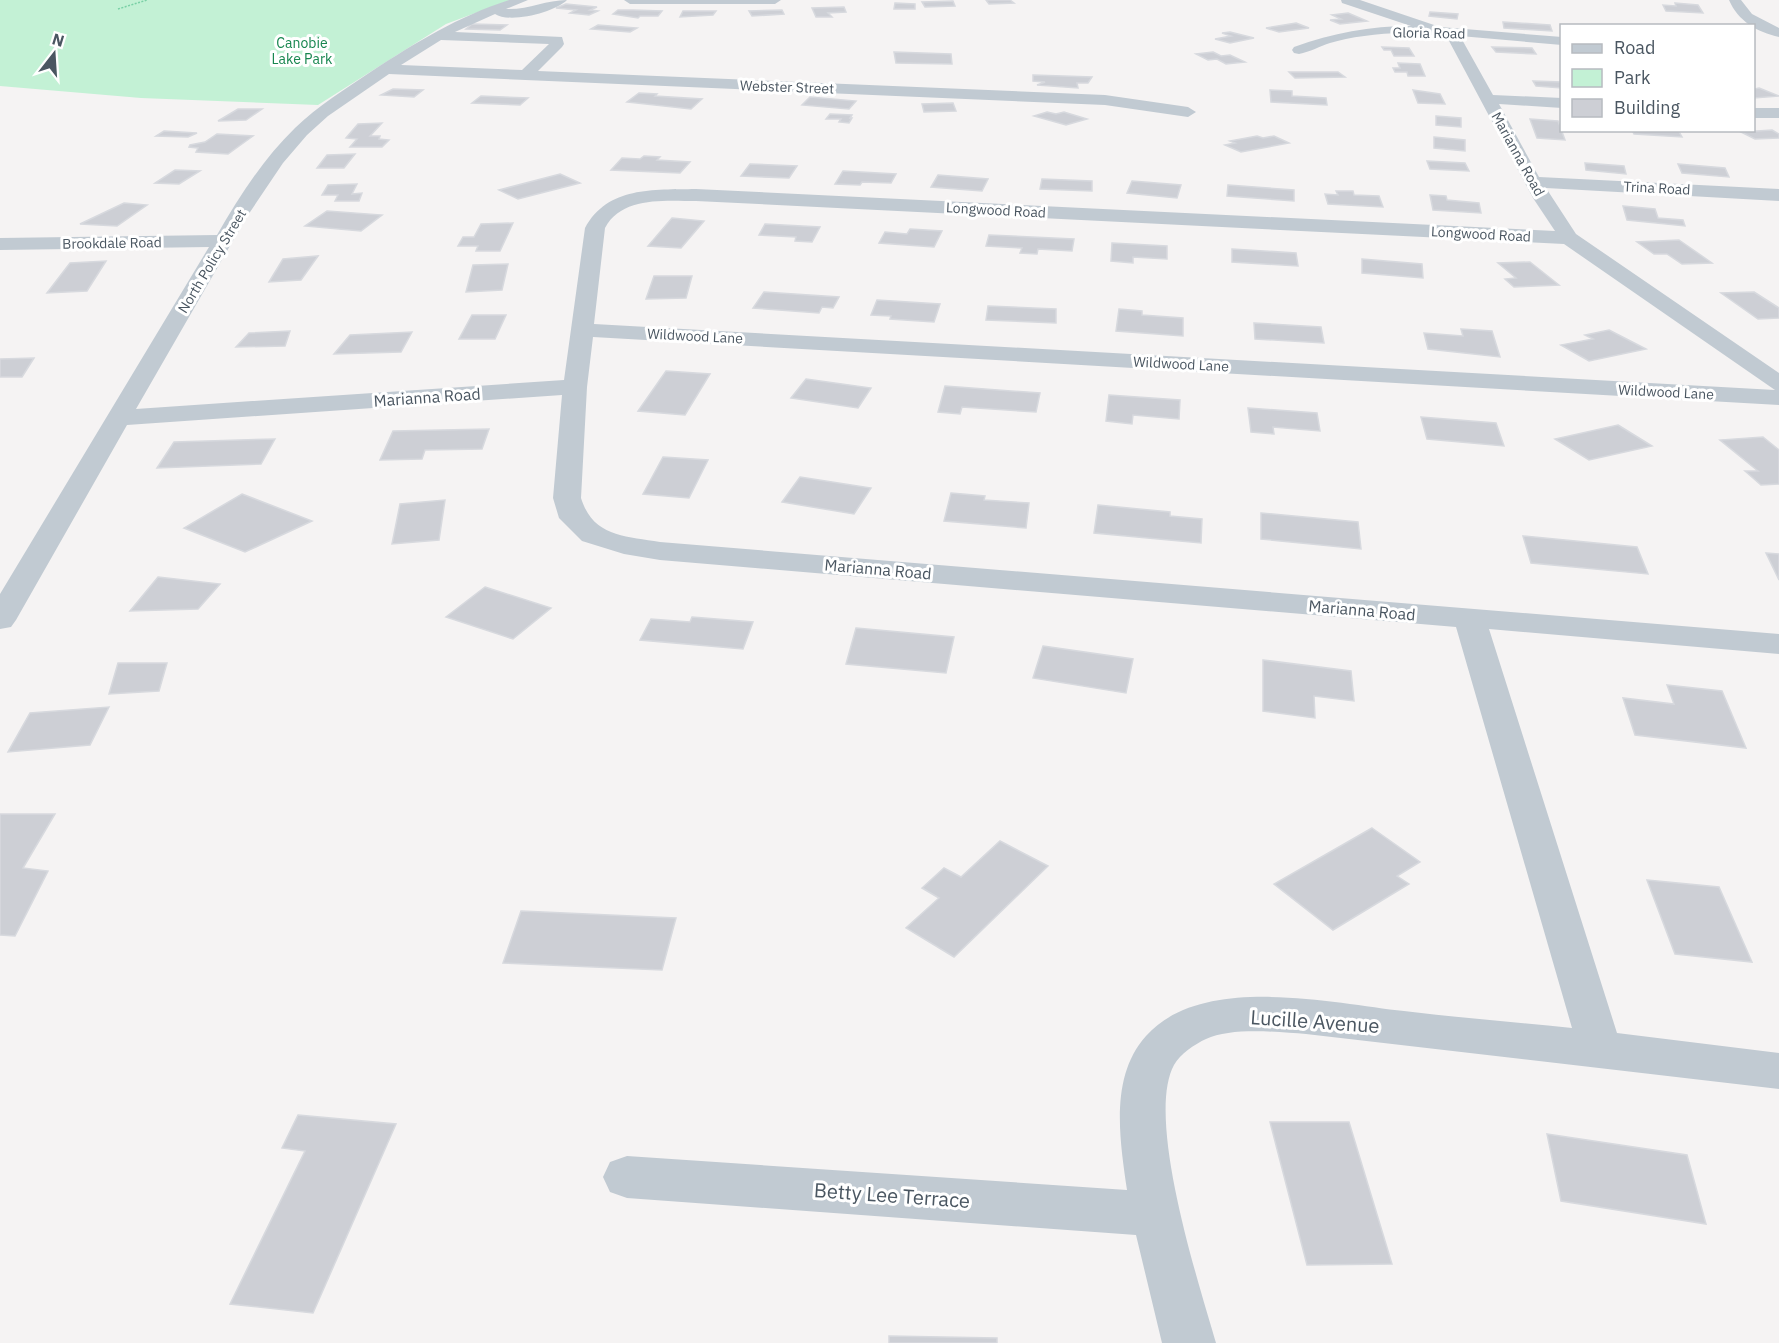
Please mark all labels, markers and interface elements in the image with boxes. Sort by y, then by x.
street label: Gloria Road [1392,23,1466,43]
north arrow [24,24,84,84]
legend [1560,24,1755,132]
text: N [50,28,67,51]
park label: Canobie Lake Park [272,34,333,68]
text: Road [1614,36,1655,59]
text: Park [1614,66,1651,89]
street label: Webster Street [740,76,834,98]
text: Building [1614,96,1681,119]
street label: Marianna Road [1487,109,1549,199]
street label: Trina Road [1623,177,1691,199]
street label: Longwood Road [946,198,1046,222]
street label: North Policy Street [174,206,250,316]
street label: Longwood Road [1431,222,1531,246]
street label: Brookdale Road [62,233,162,253]
street label: Wildwood Lane [647,325,744,348]
street label: Wildwood Lane [1133,353,1230,376]
street label: Wildwood Lane [1618,381,1715,404]
street label: Marianna Road [373,383,481,411]
street label: Marianna Road [824,554,932,584]
street label: Marianna Road [1308,595,1416,625]
street label: Lucille Avenue [1249,1003,1381,1039]
street label: Betty Lee Terrace [813,1176,971,1214]

